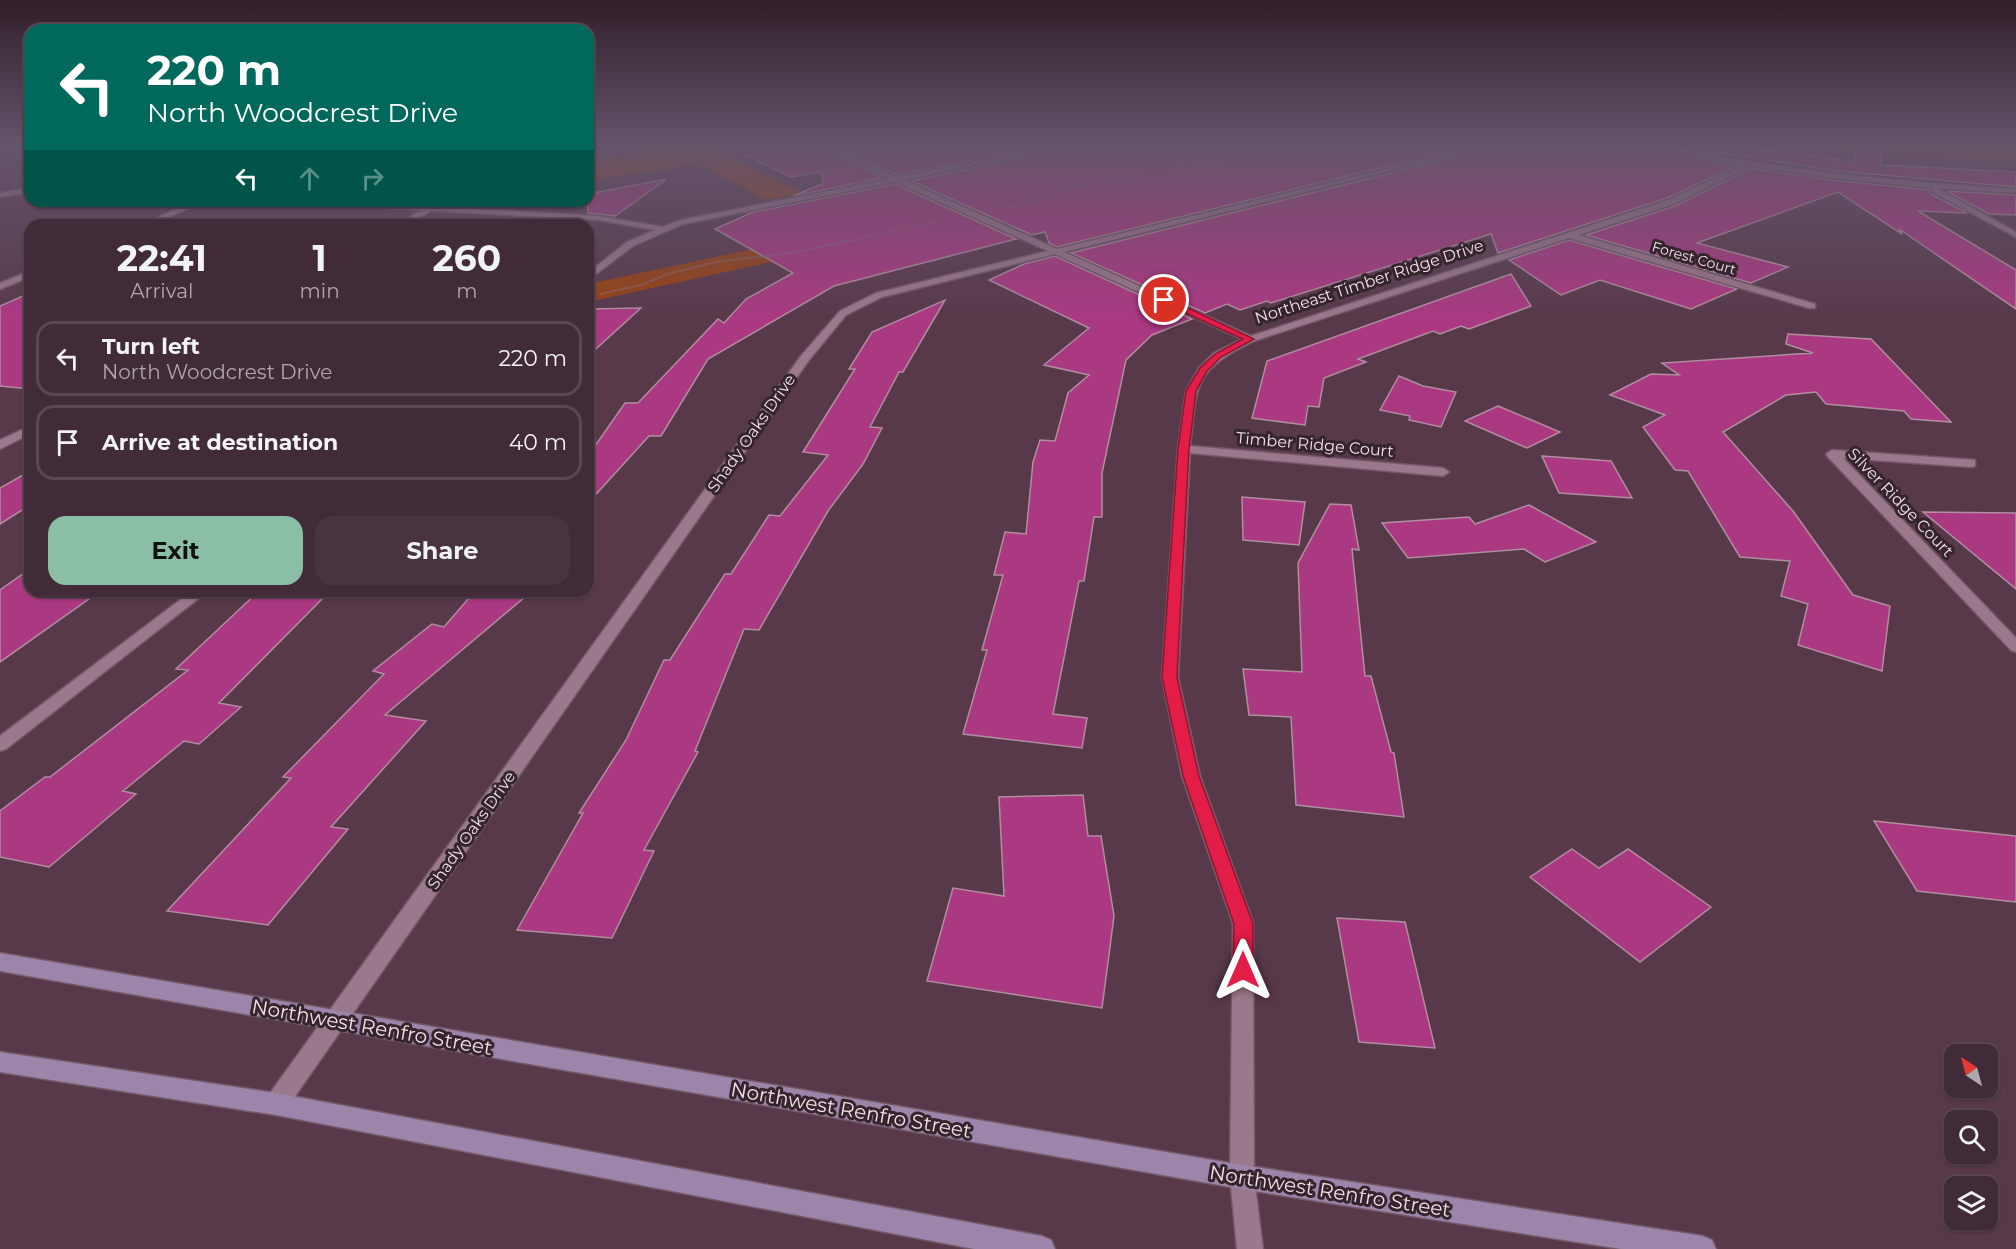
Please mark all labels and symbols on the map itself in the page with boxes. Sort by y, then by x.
street label: Northeast Timber Ridge Drive [1252,235,1486,328]
street label: Forest Court [1650,237,1738,279]
pin [1138,274,1189,325]
street label: Shady Oaks Drive [704,371,799,496]
street label: Timber Ridge Court [1235,428,1395,461]
street label: Silver Ridge Court [1844,444,1958,561]
street label: Shady Oaks Drive [424,768,519,893]
position arrow [1211,938,1275,1002]
street label: Northwest Renfro Street [250,994,494,1060]
north arrow [1944,1044,1998,1098]
street label: Northwest Renfro Street [729,1077,973,1143]
street label: Northwest Renfro Street [1208,1160,1452,1222]

